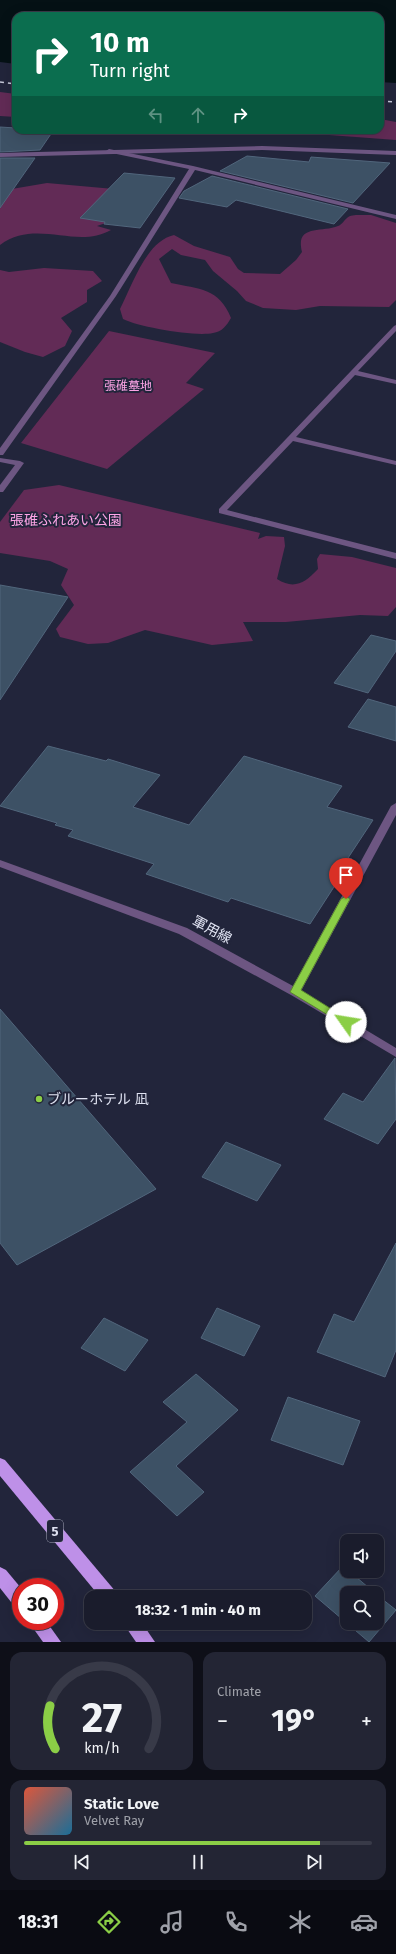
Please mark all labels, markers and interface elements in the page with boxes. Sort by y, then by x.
text: 10 m [90,26,150,59]
icon: right [24,28,76,80]
text: Turn right [90,60,170,82]
icon: left [145,104,167,126]
icon: ahead [187,104,209,126]
icon: right [229,104,251,126]
park label: 張碓墓地 [104,379,152,393]
park label: 張碓ふれあい公園 [10,512,122,529]
pin [329,858,363,899]
icon: arrive [335,864,357,886]
street label: 軍用線 [189,913,235,947]
position arrow [325,1001,367,1043]
place label: ブルーホテル 凪 [47,1091,149,1108]
marker: ブルーホテル 凪 [34,1094,44,1104]
road number: 5 [47,1520,63,1542]
map controls [340,1534,384,1630]
button: sound [340,1534,384,1578]
speed limit sign: 30 [12,1578,64,1630]
button: search [340,1586,384,1630]
text: 18:32 · 1 min · 40 m [135,1601,261,1619]
text: Climate [217,1684,261,1699]
text: 27 [81,1693,122,1743]
text: 19° [271,1703,318,1739]
text: − [217,1708,228,1735]
text: + [361,1708,372,1735]
text: km/h [84,1740,119,1757]
text: Static Love [84,1795,159,1813]
text: Velvet Ray [84,1813,144,1828]
icon: previous [71,1851,93,1873]
icon: pause [187,1851,209,1873]
icon: next [303,1851,325,1873]
icon: directions [95,1908,123,1936]
icon: music [158,1908,186,1936]
icon: phone [222,1908,250,1936]
icon: climate [286,1908,314,1936]
icon: car [350,1908,378,1936]
text: 18:31 [18,1911,59,1933]

